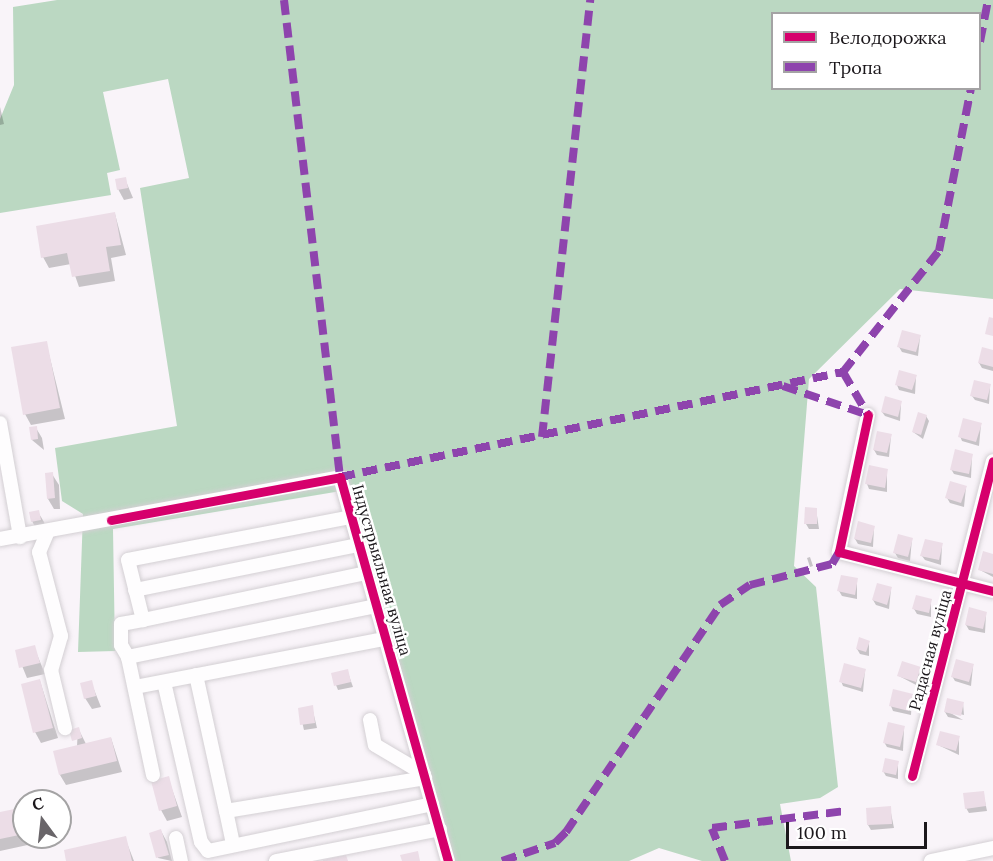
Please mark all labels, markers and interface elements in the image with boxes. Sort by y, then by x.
legend [771,12,981,90]
text: Велодорожка [829,26,947,49]
text: Тропа [829,56,882,79]
street label: Індустрыяльная вуліца [348,482,416,658]
street label: Радасная вуліца [905,588,955,712]
north arrow [12,789,72,849]
text: С [30,792,46,815]
scale bar [789,810,930,848]
text: 100 m [797,821,847,844]

